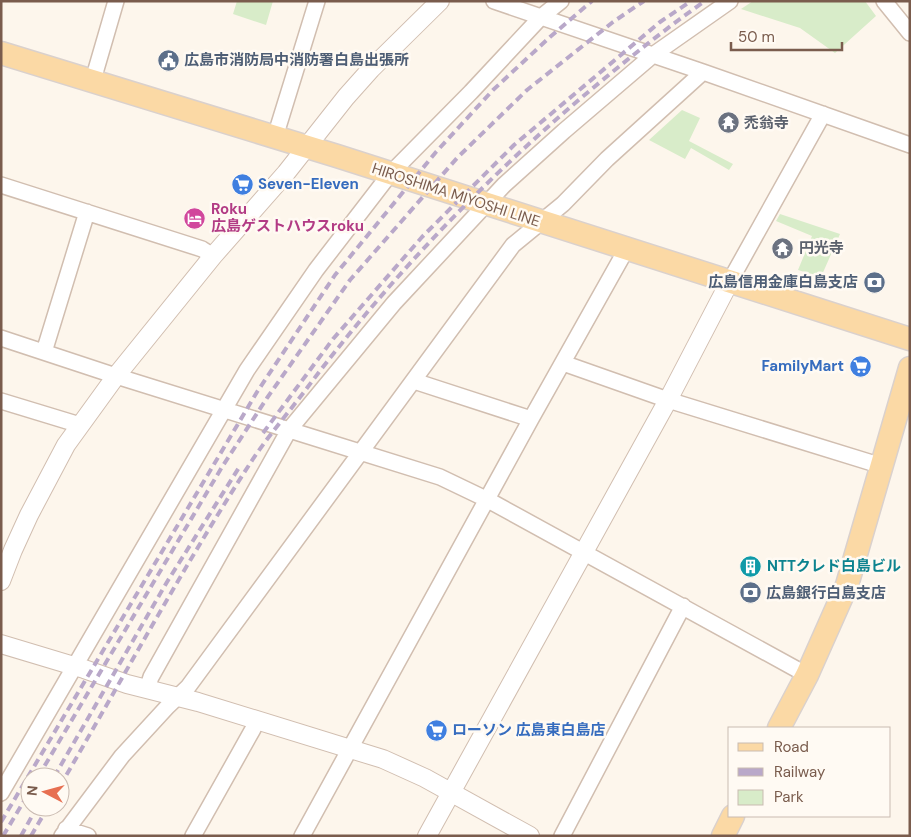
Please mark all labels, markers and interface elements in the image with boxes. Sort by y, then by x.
scale bar [731,20,842,52]
text: 50 m [738,27,775,47]
public building icon: 広島市消防局中消防署白島出張所 [156,48,180,72]
place label: 広島市消防局中消防署白島出張所 [184,50,409,70]
temple icon: 禿翁寺 [716,111,740,135]
place label: 禿翁寺 [744,113,789,133]
street label: HIROSHIMA MIYOSHI LINE [369,158,543,232]
supermarket icon: Seven-Eleven [230,172,254,196]
place label: Seven-Eleven [258,174,359,194]
place label: Roku 広島ゲストハウスroku [211,199,364,236]
hotel icon: Roku 広島ゲストハウスroku [183,206,207,230]
temple icon: 円光寺 [771,236,795,260]
place label: 円光寺 [799,238,844,258]
bank icon: 広島信用金庫白島支店 [862,270,886,294]
place label: 広島信用金庫白島支店 [708,272,858,292]
supermarket icon: FamilyMart [848,354,872,378]
place label: FamilyMart [762,356,844,376]
building icon: NTTクレド白島ビル [739,554,763,578]
place label: NTTクレド白島ビル [767,556,901,576]
bank icon: 広島銀行白島支店 [738,581,762,605]
place label: 広島銀行白島支店 [766,583,886,603]
supermarket icon: ローソン 広島東白島店 [424,718,448,742]
place label: ローソン 広島東白島店 [452,720,606,740]
legend [728,727,891,817]
text: Road [774,737,809,757]
text: Railway [774,762,826,782]
north arrow [20,767,70,817]
text: N [23,785,42,797]
text: Park [774,787,804,807]

